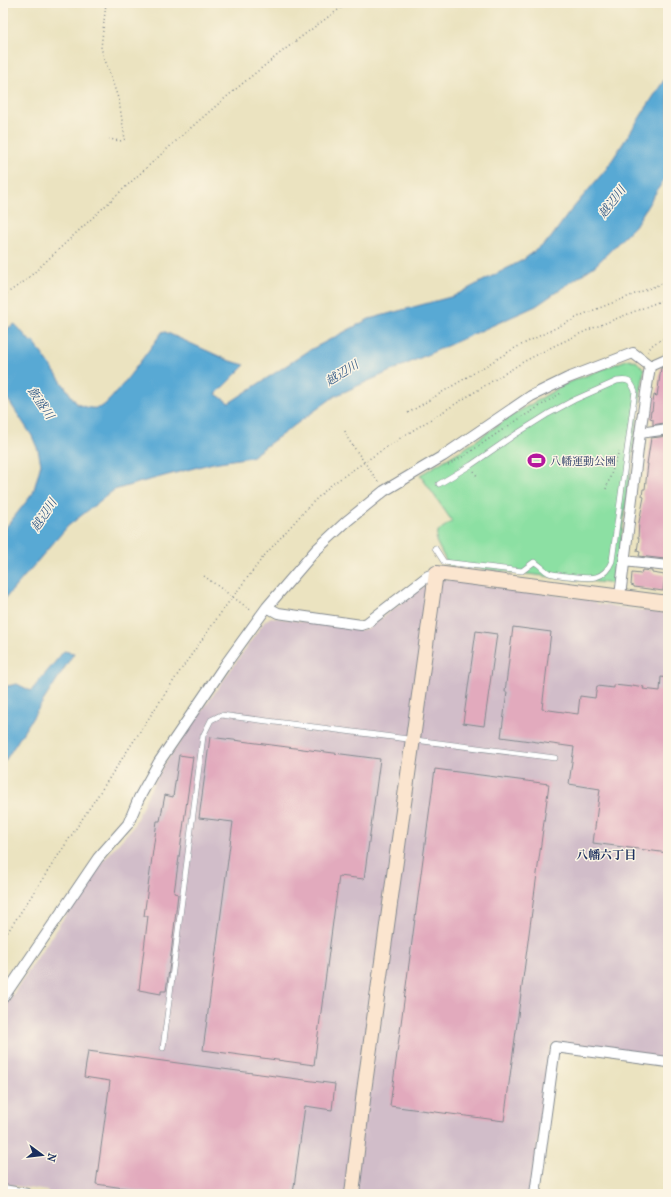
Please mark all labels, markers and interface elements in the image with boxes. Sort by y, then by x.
water label: 越辺川 [596,182,630,221]
water label: 越辺川 [323,356,363,388]
water label: 飯盛川 [25,384,58,423]
sports icon: 八幡運動公園 [527,451,547,471]
place label: 八幡運動公園 [550,455,616,468]
water label: 越辺川 [28,494,61,534]
district label: 八幡六丁目 [576,848,636,862]
north arrow [22,1135,62,1175]
text: N [44,1152,59,1164]

